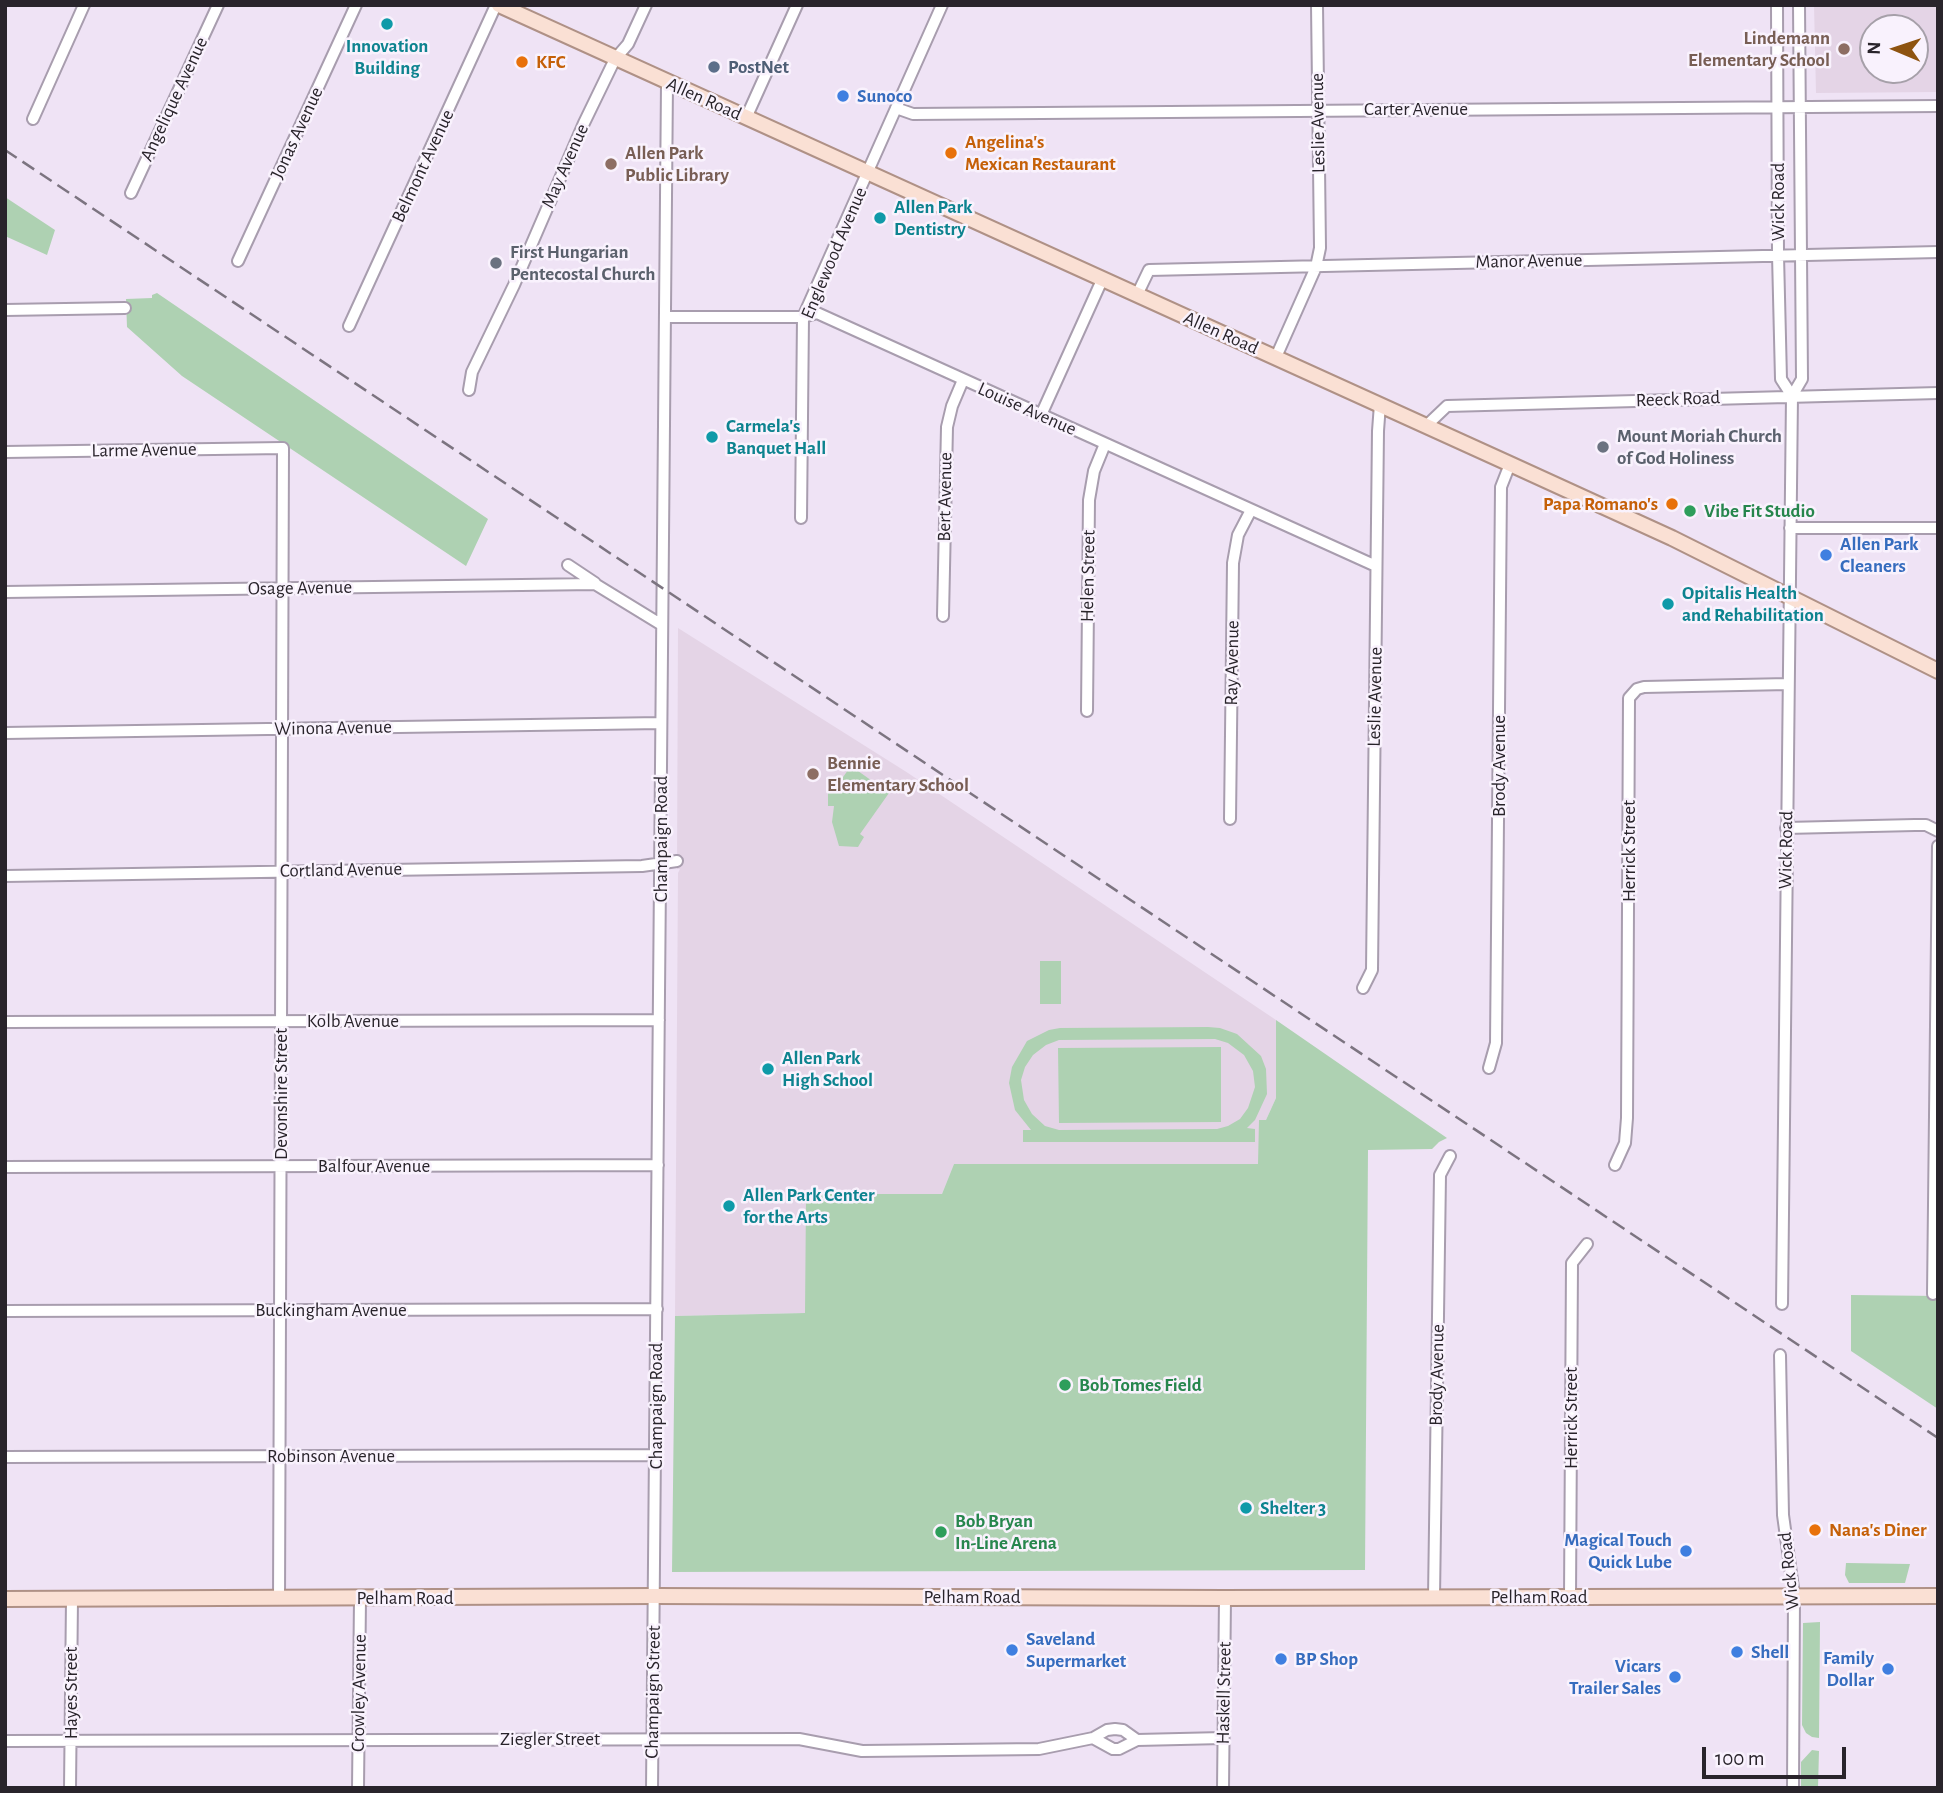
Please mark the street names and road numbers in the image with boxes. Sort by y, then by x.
street label: Angelique Avenue [135,33,213,165]
street label: Allen Road [663,72,745,126]
street label: Leslie Avenue [1306,73,1330,173]
street label: Jonas Avenue [266,83,328,183]
street label: Carter Avenue [1364,98,1468,120]
street label: Belmont Avenue [387,106,459,226]
street label: May Avenue [536,120,594,212]
street label: Wick Road [1767,163,1789,241]
street label: Englewood Avenue [796,184,872,322]
street label: Manor Avenue [1475,249,1583,273]
street label: Allen Road [1180,306,1262,360]
street label: Louise Avenue [974,377,1080,441]
street label: Reeck Road [1635,386,1721,412]
street label: Larme Avenue [91,438,197,462]
street label: Bert Avenue [933,452,957,542]
street label: Helen Street [1076,530,1100,622]
street label: Osage Avenue [248,576,352,600]
street label: Ray Avenue [1220,620,1244,706]
street label: Leslie Avenue [1363,647,1387,747]
street label: Brody Avenue [1488,715,1510,817]
street label: Winona Avenue [274,716,392,740]
street label: Champaign Road [650,776,672,902]
street label: Herrick Street [1618,800,1640,902]
street label: Wick Road [1774,811,1798,889]
street label: Cortland Avenue [280,858,402,882]
street label: Kolb Avenue [307,1010,399,1032]
street label: Devonshire Street [270,1028,292,1160]
street label: Balfour Avenue [318,1155,430,1177]
street label: Buckingham Avenue [255,1299,407,1321]
street label: Brody Avenue [1425,1324,1449,1426]
street label: Champaign Road [645,1343,667,1469]
street label: Herrick Street [1560,1367,1582,1469]
street label: Robinson Avenue [267,1445,395,1467]
street label: Wick Road [1774,1531,1804,1611]
street label: Pelham Road [923,1586,1021,1608]
street label: Pelham Road [1490,1586,1588,1608]
street label: Pelham Road [356,1587,454,1609]
street label: Champaign Street [640,1625,666,1759]
street label: Crowley Avenue [347,1634,371,1752]
street label: Haskell Street [1212,1641,1236,1745]
street label: Hayes Street [60,1647,82,1739]
street label: Ziegler Street [500,1728,600,1750]

